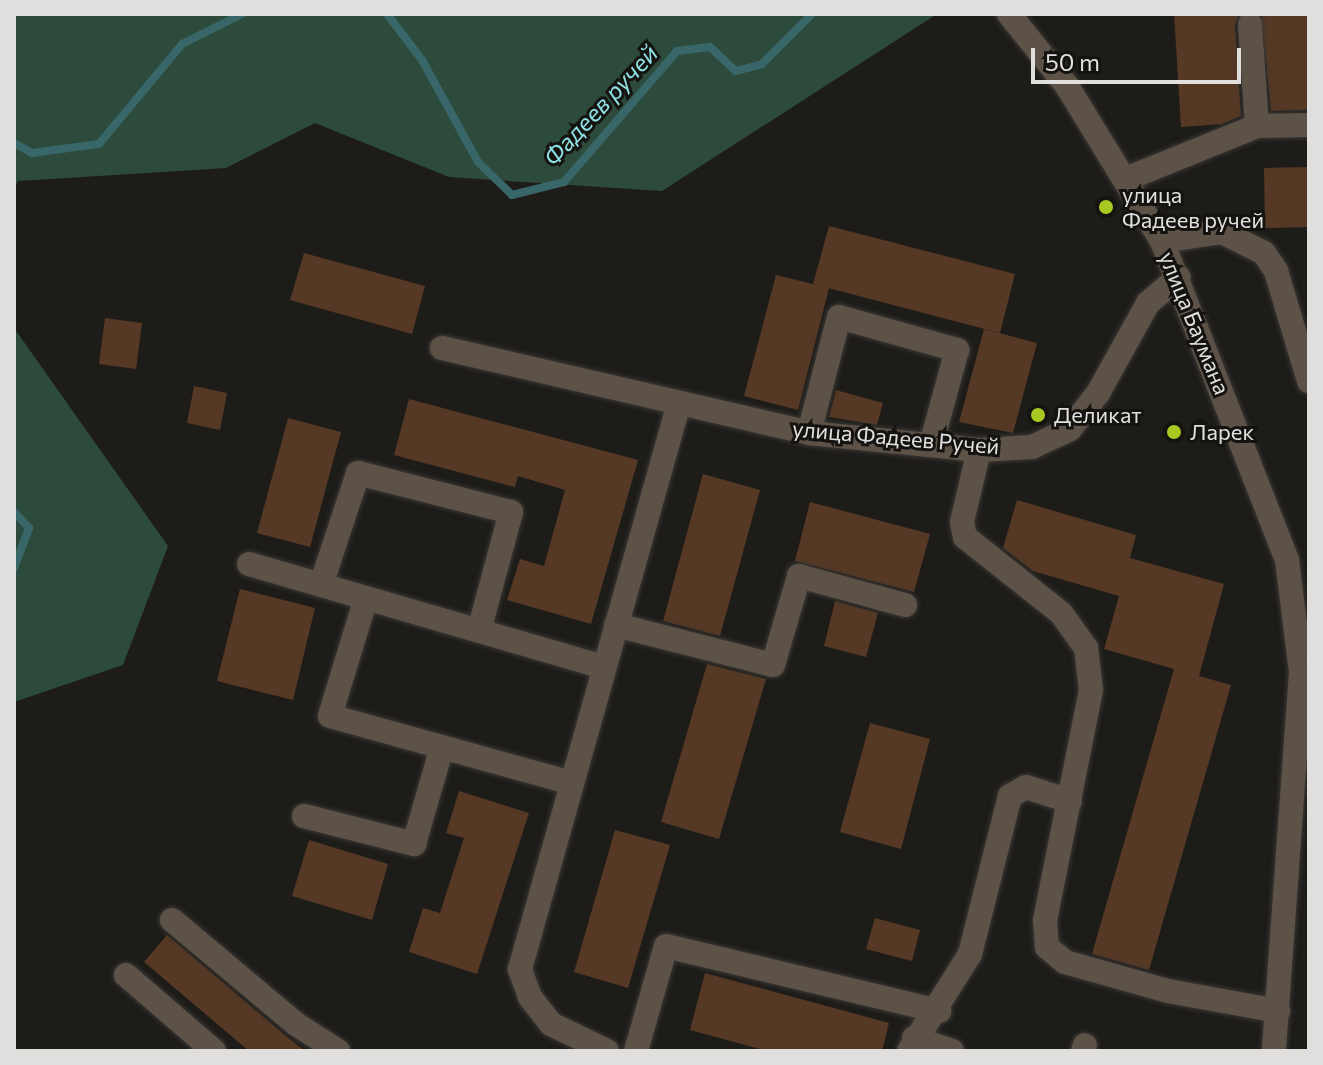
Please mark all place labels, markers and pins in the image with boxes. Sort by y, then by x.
place label: улица Фадеев ручей [1122,181,1264,232]
marker: улица Фадеев ручей [1097,198,1115,216]
place label: Деликат [1054,402,1142,428]
marker: Деликат [1029,406,1047,424]
place label: Ларек [1190,419,1254,445]
marker: Ларек [1165,423,1183,441]

